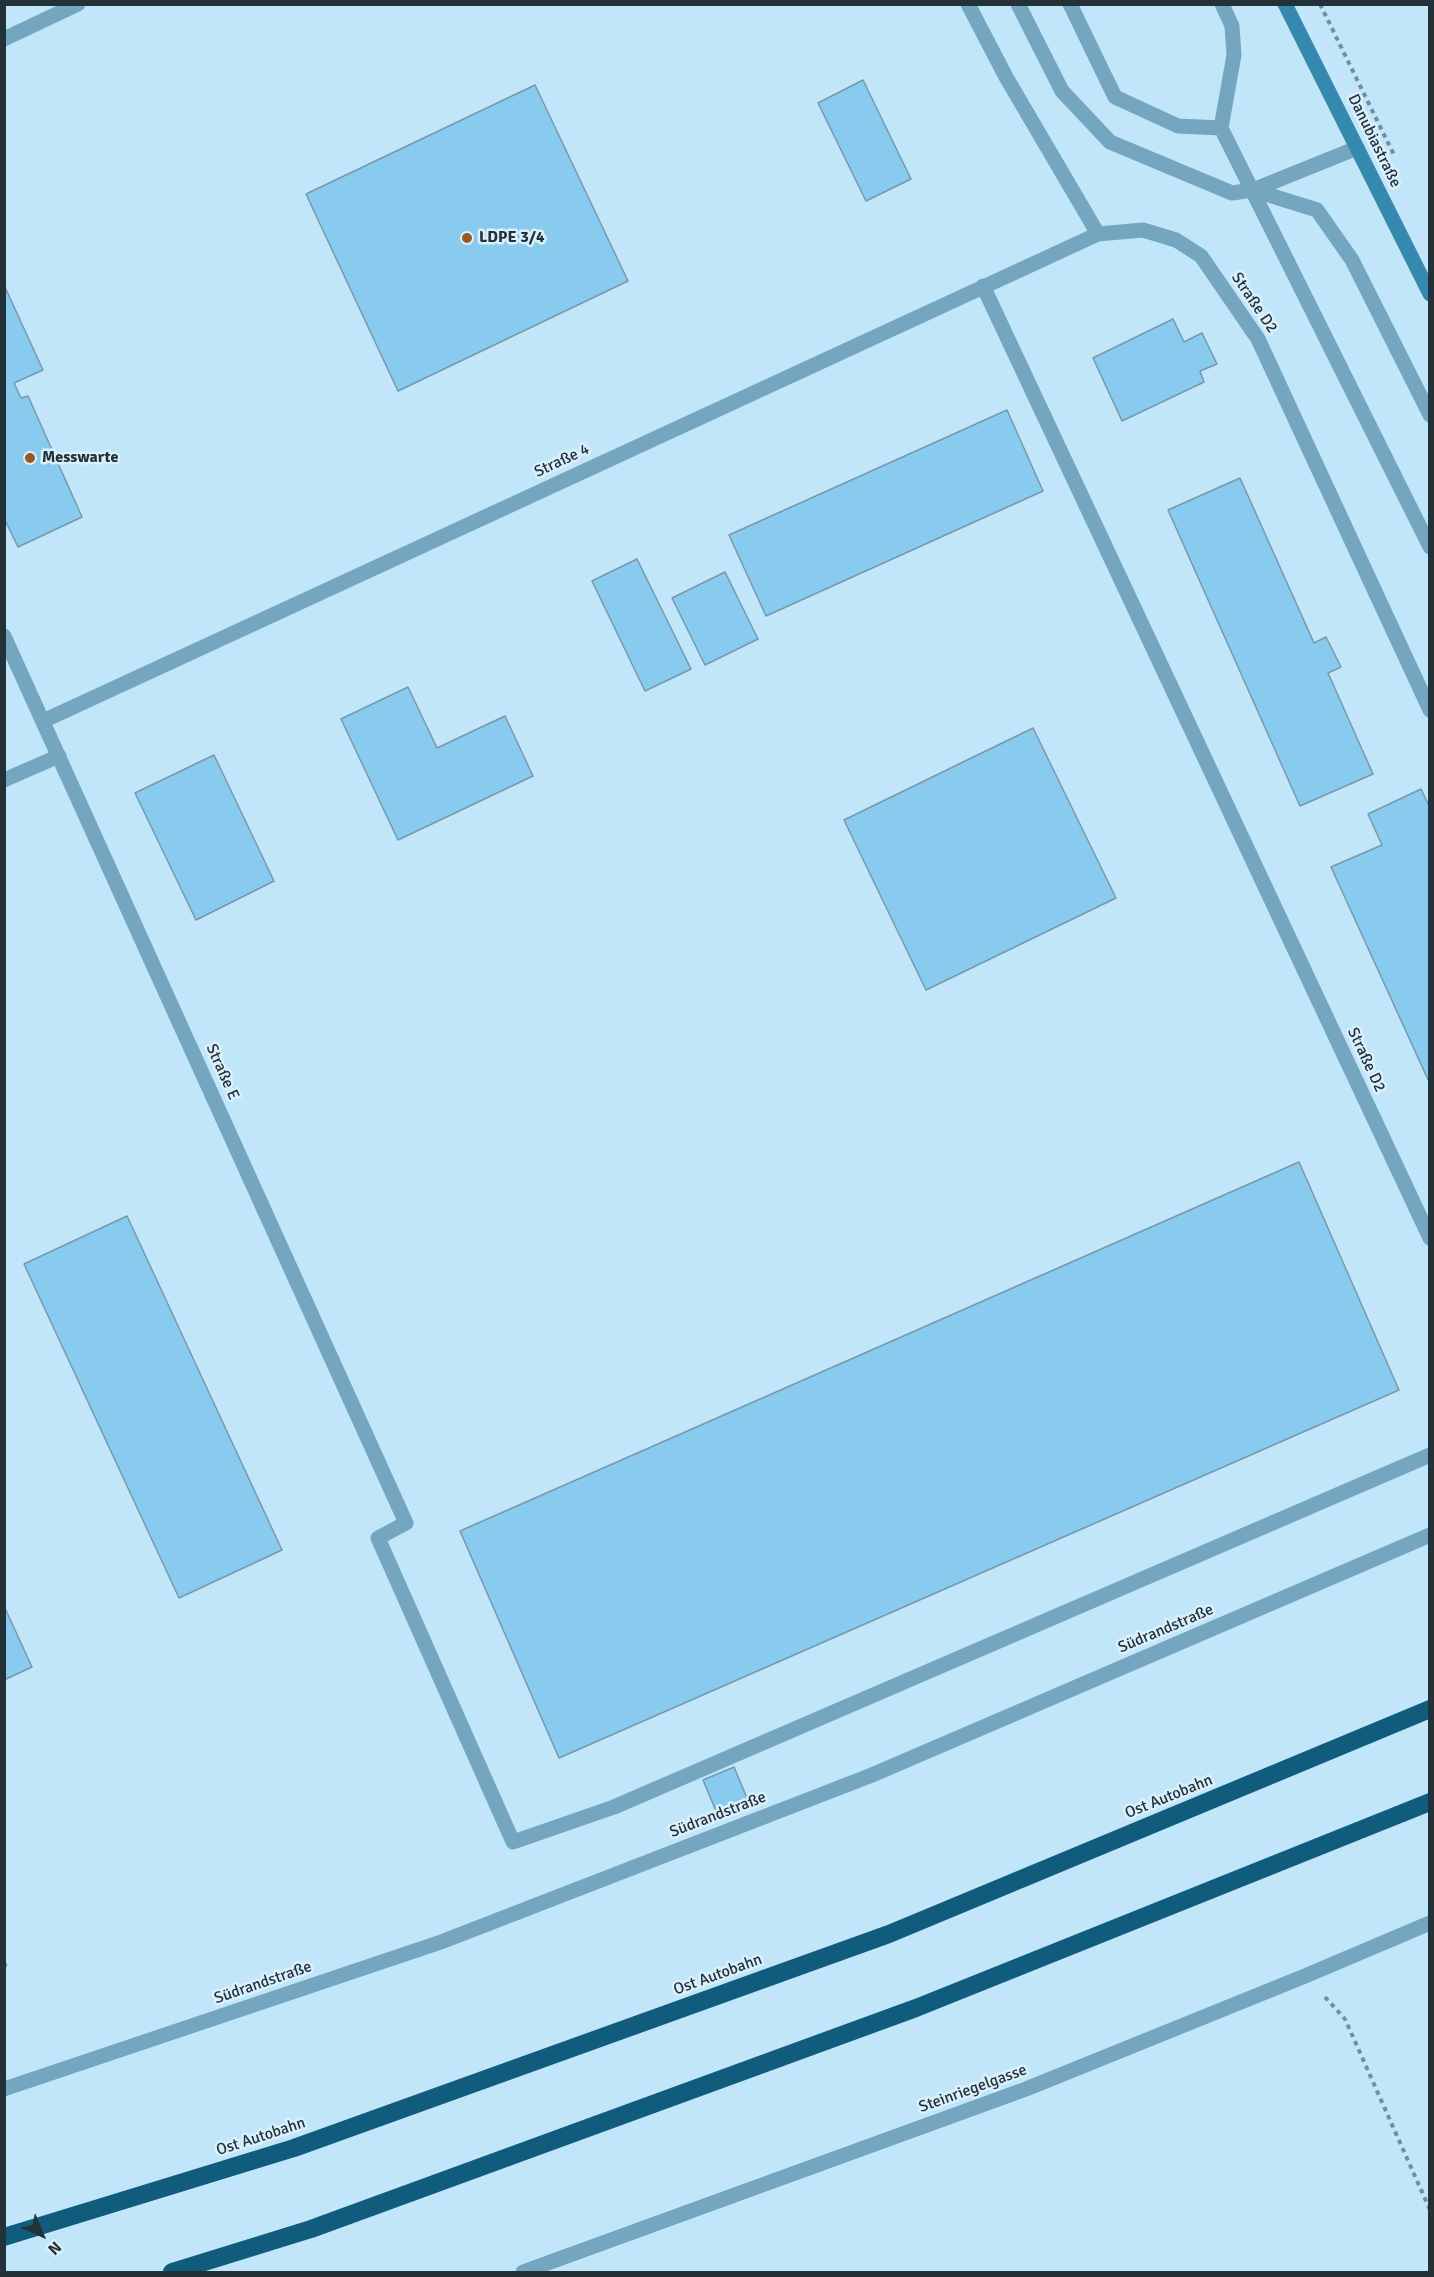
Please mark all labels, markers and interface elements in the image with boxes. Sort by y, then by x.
street label: Danubiastraße [1343,91,1405,191]
place label: LDPE 3/4 [479,228,545,248]
marker: LDPE 3/4 [460,231,474,245]
street label: Straße D2 [1227,269,1281,337]
street label: Straße 4 [531,440,593,482]
place label: Messwarte [42,448,118,468]
marker: Messwarte [23,451,37,465]
street label: Straße D2 [1343,1025,1389,1095]
street label: Straße E [201,1041,243,1103]
street label: Südrandstraße [1115,1600,1217,1658]
street label: Ost Autobahn [1122,1771,1216,1823]
street label: Südrandstraße [667,1788,769,1842]
street label: Ost Autobahn [671,1950,765,2000]
street label: Südrandstraße [212,1957,314,2009]
street label: Steinriegelgasse [916,2061,1030,2117]
street label: Ost Autobahn [214,2114,308,2160]
north arrow [12,2205,72,2265]
text: N [44,2237,65,2259]

